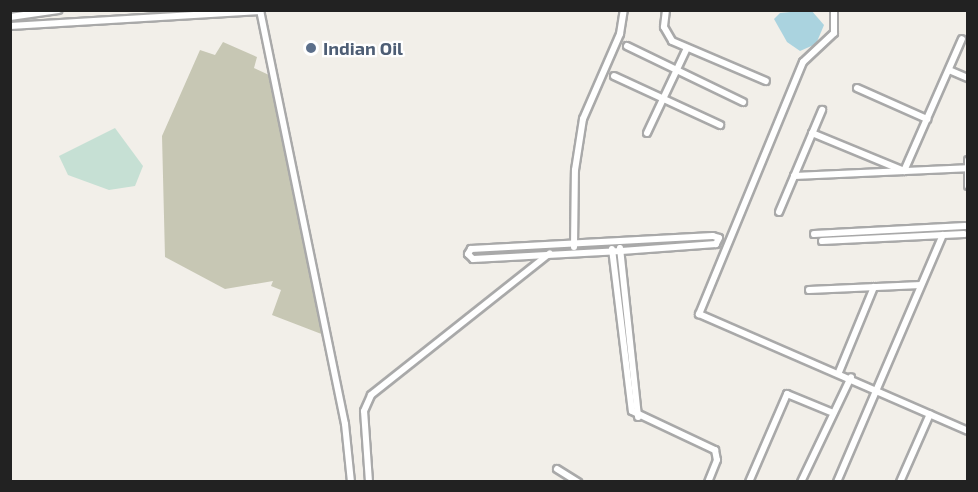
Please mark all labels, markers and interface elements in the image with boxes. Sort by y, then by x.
place label: Indian Oil [323,37,403,59]
marker: Indian Oil [304,41,318,55]

